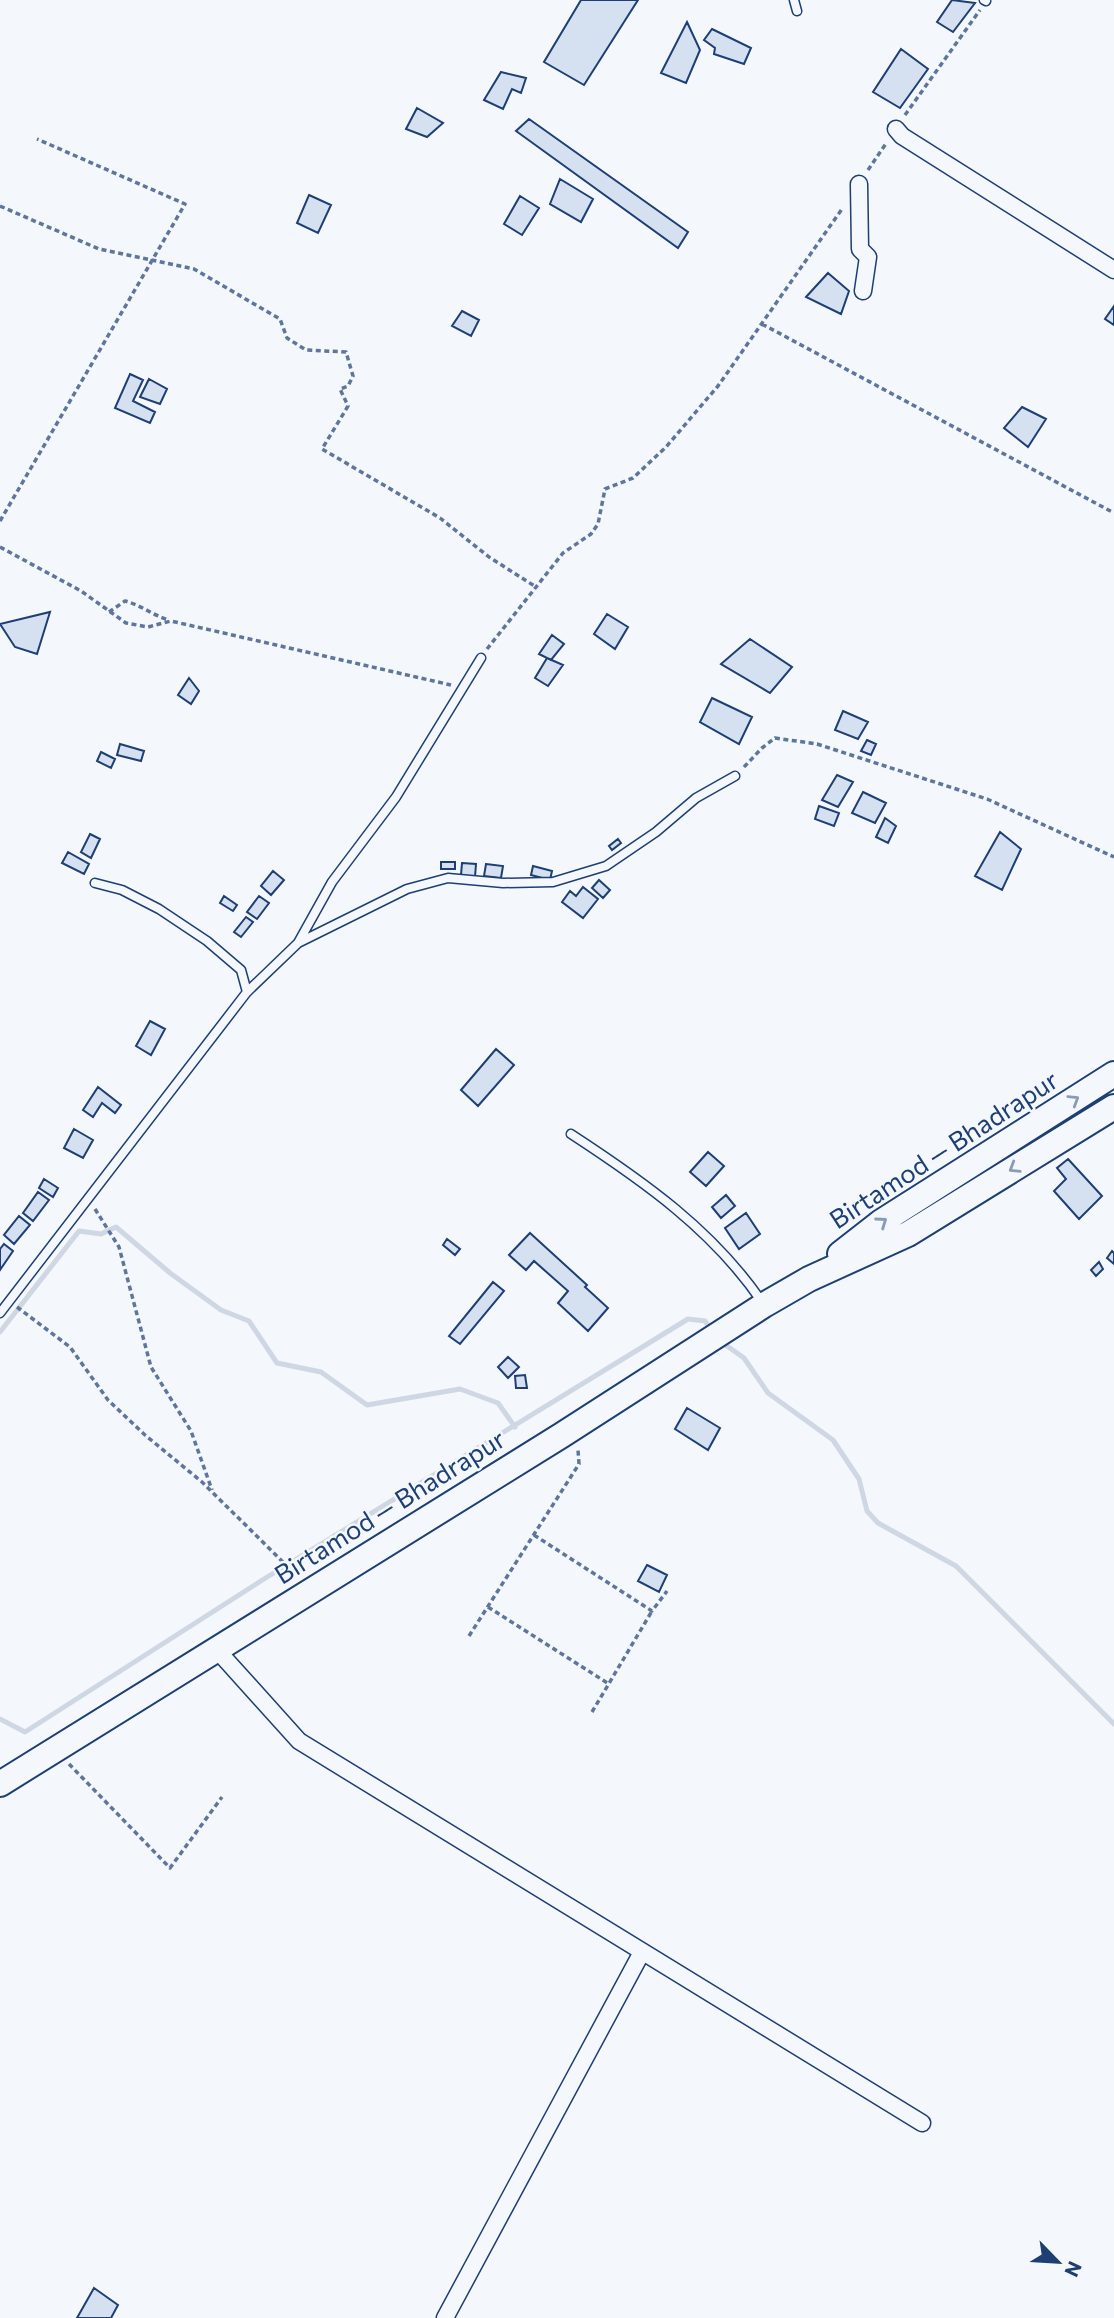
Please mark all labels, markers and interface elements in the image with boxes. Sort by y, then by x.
street label: Birtamod — Bhadrapur [823,1063,1063,1234]
one-way arrow [1067,1095,1080,1108]
one-way arrow [1009,1160,1022,1173]
one-way arrow [874,1218,887,1230]
street label: Birtamod — Bhadrapur [268,1422,510,1589]
north arrow [1023,2227,1093,2297]
text: N [1060,2258,1087,2281]

